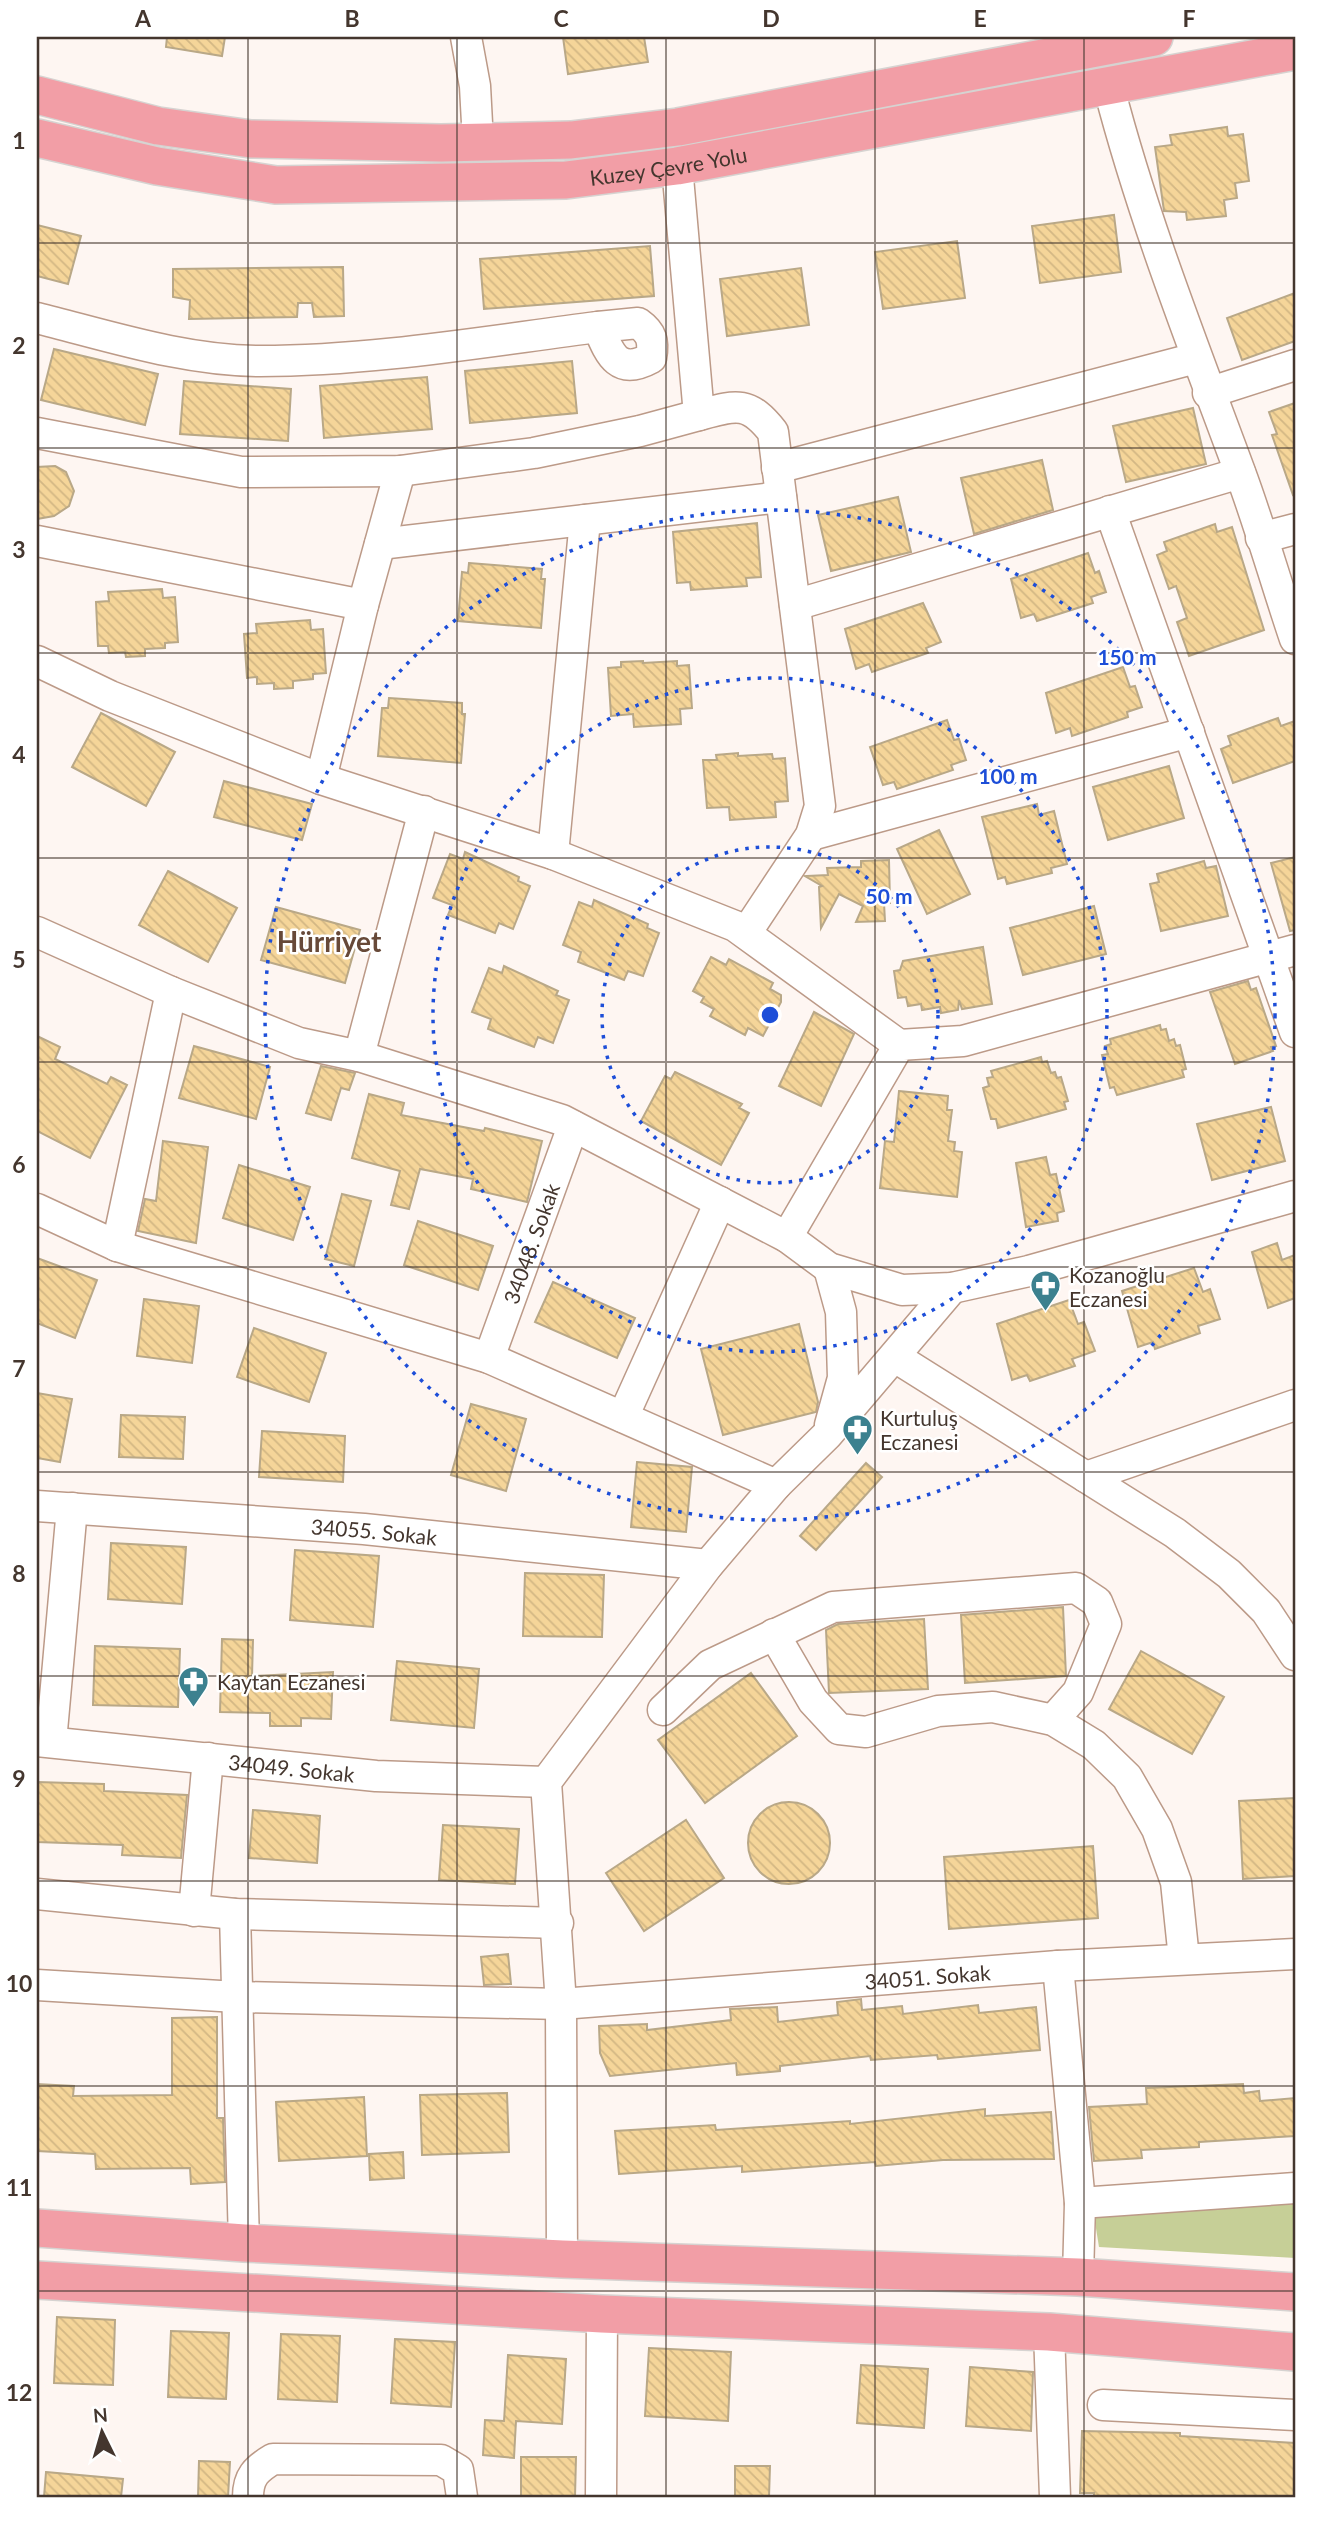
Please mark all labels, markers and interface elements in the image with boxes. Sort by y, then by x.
text: A [134,4,152,32]
text: B [344,4,360,32]
text: C [553,4,569,32]
text: D [762,4,780,32]
text: E [973,4,987,32]
text: F [1182,4,1196,32]
text: 1 [12,126,26,154]
street label: Kuzey Çevre Yolu [588,141,749,189]
text: 2 [12,331,26,359]
text: 3 [12,535,26,563]
text: 150 m [1097,644,1157,669]
text: 4 [12,740,26,768]
text: 100 m [978,763,1038,788]
text: 50 m [865,883,913,908]
district label: Hürriyet [277,924,382,958]
text: 5 [12,945,26,973]
centre of rings [758,1003,782,1027]
text: 6 [12,1150,26,1178]
street label: 34048. Sokak [497,1179,564,1307]
place label: Kozanoğlu Eczanesi [1069,1262,1165,1311]
pharmacy icon: Kozanoğlu Eczanesi [1029,1269,1063,1313]
text: 7 [12,1354,26,1382]
place label: Kurtuluş Eczanesi [880,1405,959,1454]
pharmacy icon: Kurtuluş Eczanesi [840,1412,874,1456]
street label: 34055. Sokak [310,1513,439,1549]
text: 8 [12,1559,26,1587]
pharmacy icon: Kaytan Eczanesi [177,1664,211,1708]
place label: Kaytan Eczanesi [217,1669,365,1694]
street label: 34049. Sokak [228,1748,356,1786]
text: 9 [12,1764,26,1792]
street label: 34051. Sokak [864,1959,992,1993]
text: 10 [6,1969,32,1997]
text: 11 [6,2173,32,2201]
text: 12 [6,2378,32,2406]
north arrow [66,2398,136,2468]
text: N [92,2402,109,2427]

